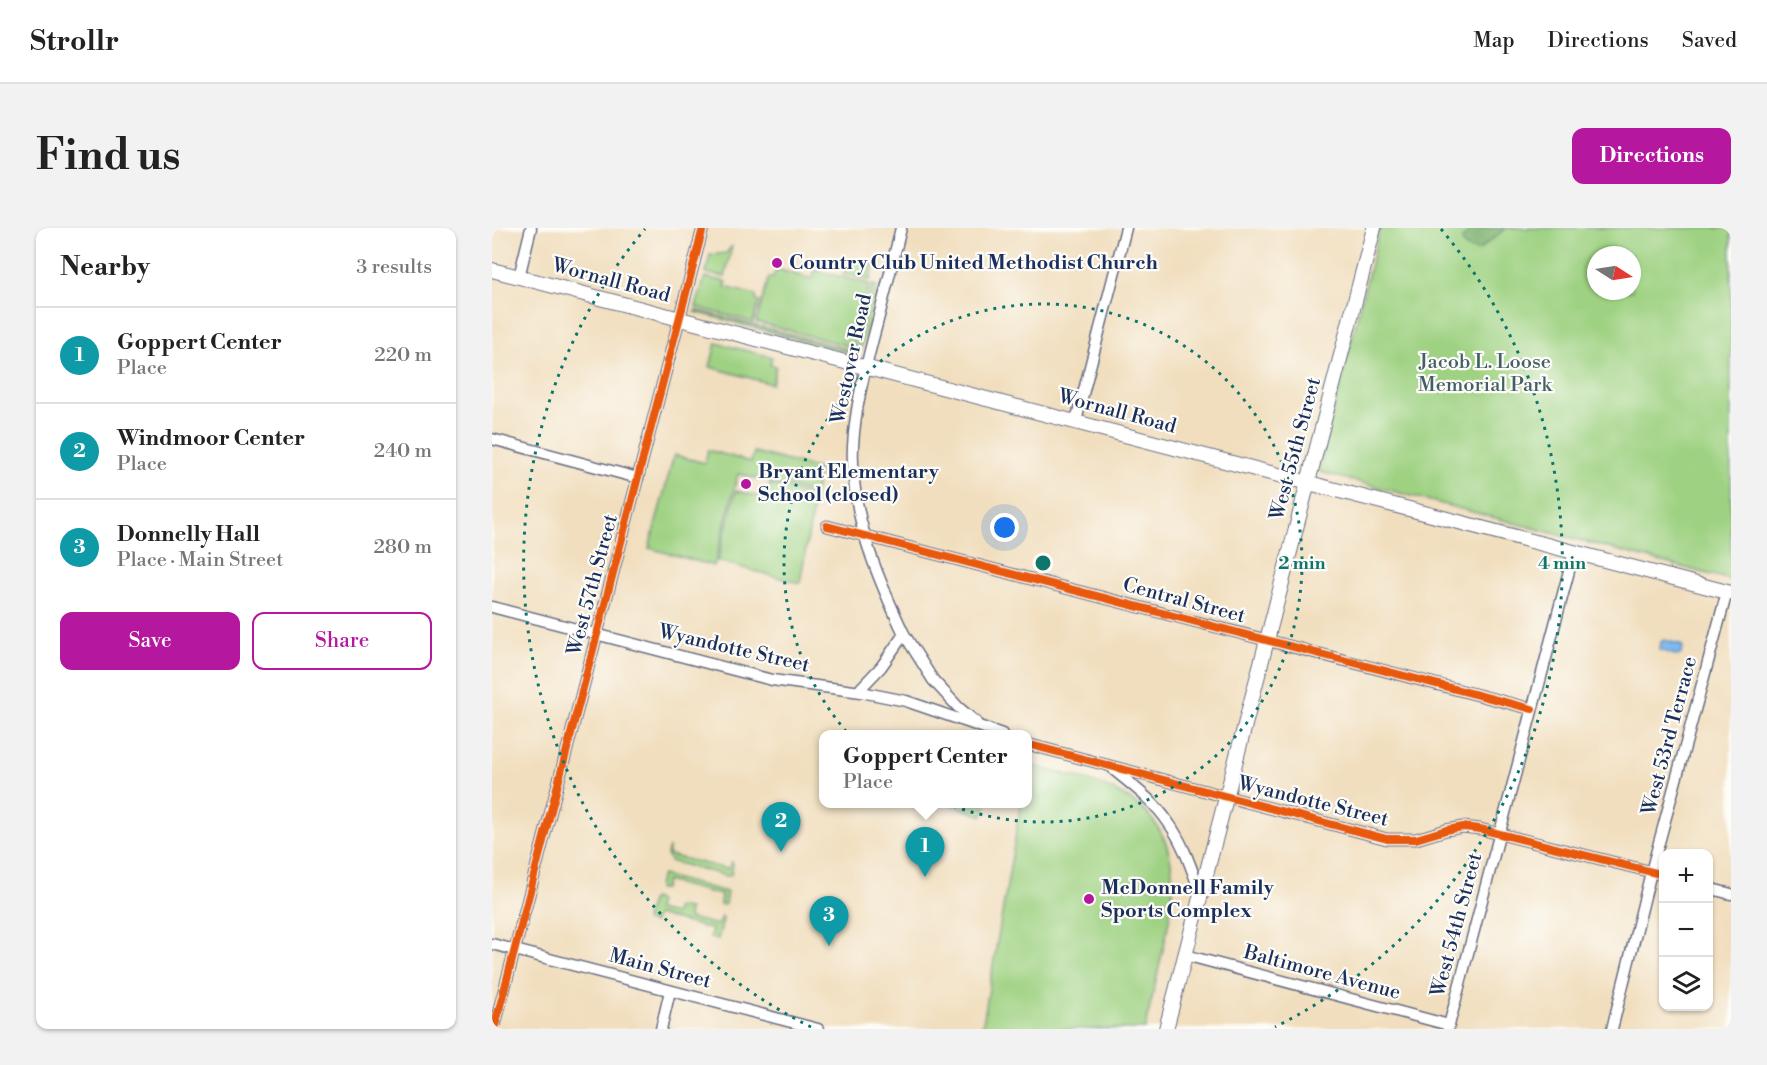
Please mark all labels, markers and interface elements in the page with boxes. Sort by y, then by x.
text: Strollr [30,24,119,59]
text: Map [1473,28,1515,54]
text: Directions [1548,28,1649,54]
text: Saved [1682,28,1737,54]
button: Directions [1572,128,1731,184]
text: Find us [36,130,180,183]
north arrow [1587,246,1641,300]
text: Nearby [60,251,150,283]
place label: Country Club United Methodist Church [789,251,1158,276]
street label: Wornall Road [548,253,673,309]
text: 3 results [356,255,432,280]
marker: Country Club United Methodist Church [770,256,784,270]
street label: Westover Road [826,291,878,427]
text: Goppert Center [117,329,282,356]
text: 1 [75,343,84,368]
text: 220 m [374,343,432,368]
park label: Jacob L. Loose Memorial Park [1418,350,1554,398]
text: Place [117,356,167,381]
street label: West 55th Street [1265,375,1327,524]
street label: Wornall Road [1054,384,1179,440]
text: Windmoor Center [117,425,305,452]
text: 2 [73,439,86,464]
text: 240 m [374,439,432,464]
text: Place [117,452,167,477]
place label: Bryant Elementary School (closed) [758,460,940,508]
marker: Bryant Elementary School (closed) [739,477,753,491]
street label: West 57th Street [562,512,624,659]
your location [990,513,1019,542]
text: Donnelly Hall [117,521,260,548]
text: 3 [73,535,86,560]
text: 280 m [373,535,432,560]
text: Place · Main Street [117,548,283,573]
text: 2 min [1278,552,1326,575]
text: 4 min [1538,552,1586,575]
centre of rings [1033,553,1053,573]
street label: Central Street [1120,573,1248,629]
button: Save [60,612,240,670]
button: Share [252,612,432,670]
street label: Wyandotte Street [655,619,812,679]
street label: West 53rd Terrace [1637,654,1703,819]
popup [819,730,1032,808]
text: Goppert Center [843,743,1008,770]
text: Place [843,770,893,795]
street label: Wyandotte Street [1234,771,1391,833]
pin: 2 [762,802,800,852]
pin: 1 [906,828,944,877]
map controls [1659,849,1713,1011]
button: + [1659,849,1713,903]
street label: West 54th Street [1426,850,1488,1001]
place label: McDonnell Family Sports Complex [1101,876,1275,924]
marker: McDonnell Family Sports Complex [1082,892,1096,906]
pin: 3 [810,896,848,946]
button: − [1659,903,1713,957]
street label: Baltimore Avenue [1240,940,1403,1006]
street label: Main Street [606,943,714,995]
button: layers [1659,957,1713,1011]

